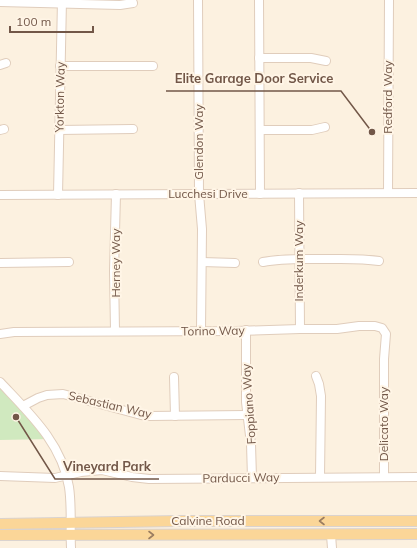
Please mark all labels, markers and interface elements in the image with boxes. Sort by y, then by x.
scale bar [10,8,93,34]
text: 100 m [16,14,51,29]
street label: Redford Way [380,60,395,134]
street label: Yorkton Way [51,61,68,134]
callout: Elite Garage Door Service [166,66,341,91]
text: Elite Garage Door Service [175,70,333,86]
street label: Glendon Way [191,104,206,180]
street label: Lucchesi Drive [168,186,248,201]
street label: Inderkum Way [291,220,306,302]
street label: Herney Way [108,228,123,298]
street label: Torino Way [181,322,246,339]
street label: Foppiano Way [238,362,259,445]
street label: Delicato Way [376,386,391,461]
street label: Sebastian Way [67,388,154,422]
callout: Vineyard Park [55,454,159,479]
text: Vineyard Park [62,458,152,475]
street label: Parducci Way [202,469,280,486]
street label: Calvine Road [171,513,245,528]
one-way arrow [319,517,325,525]
one-way arrow [148,531,154,539]

